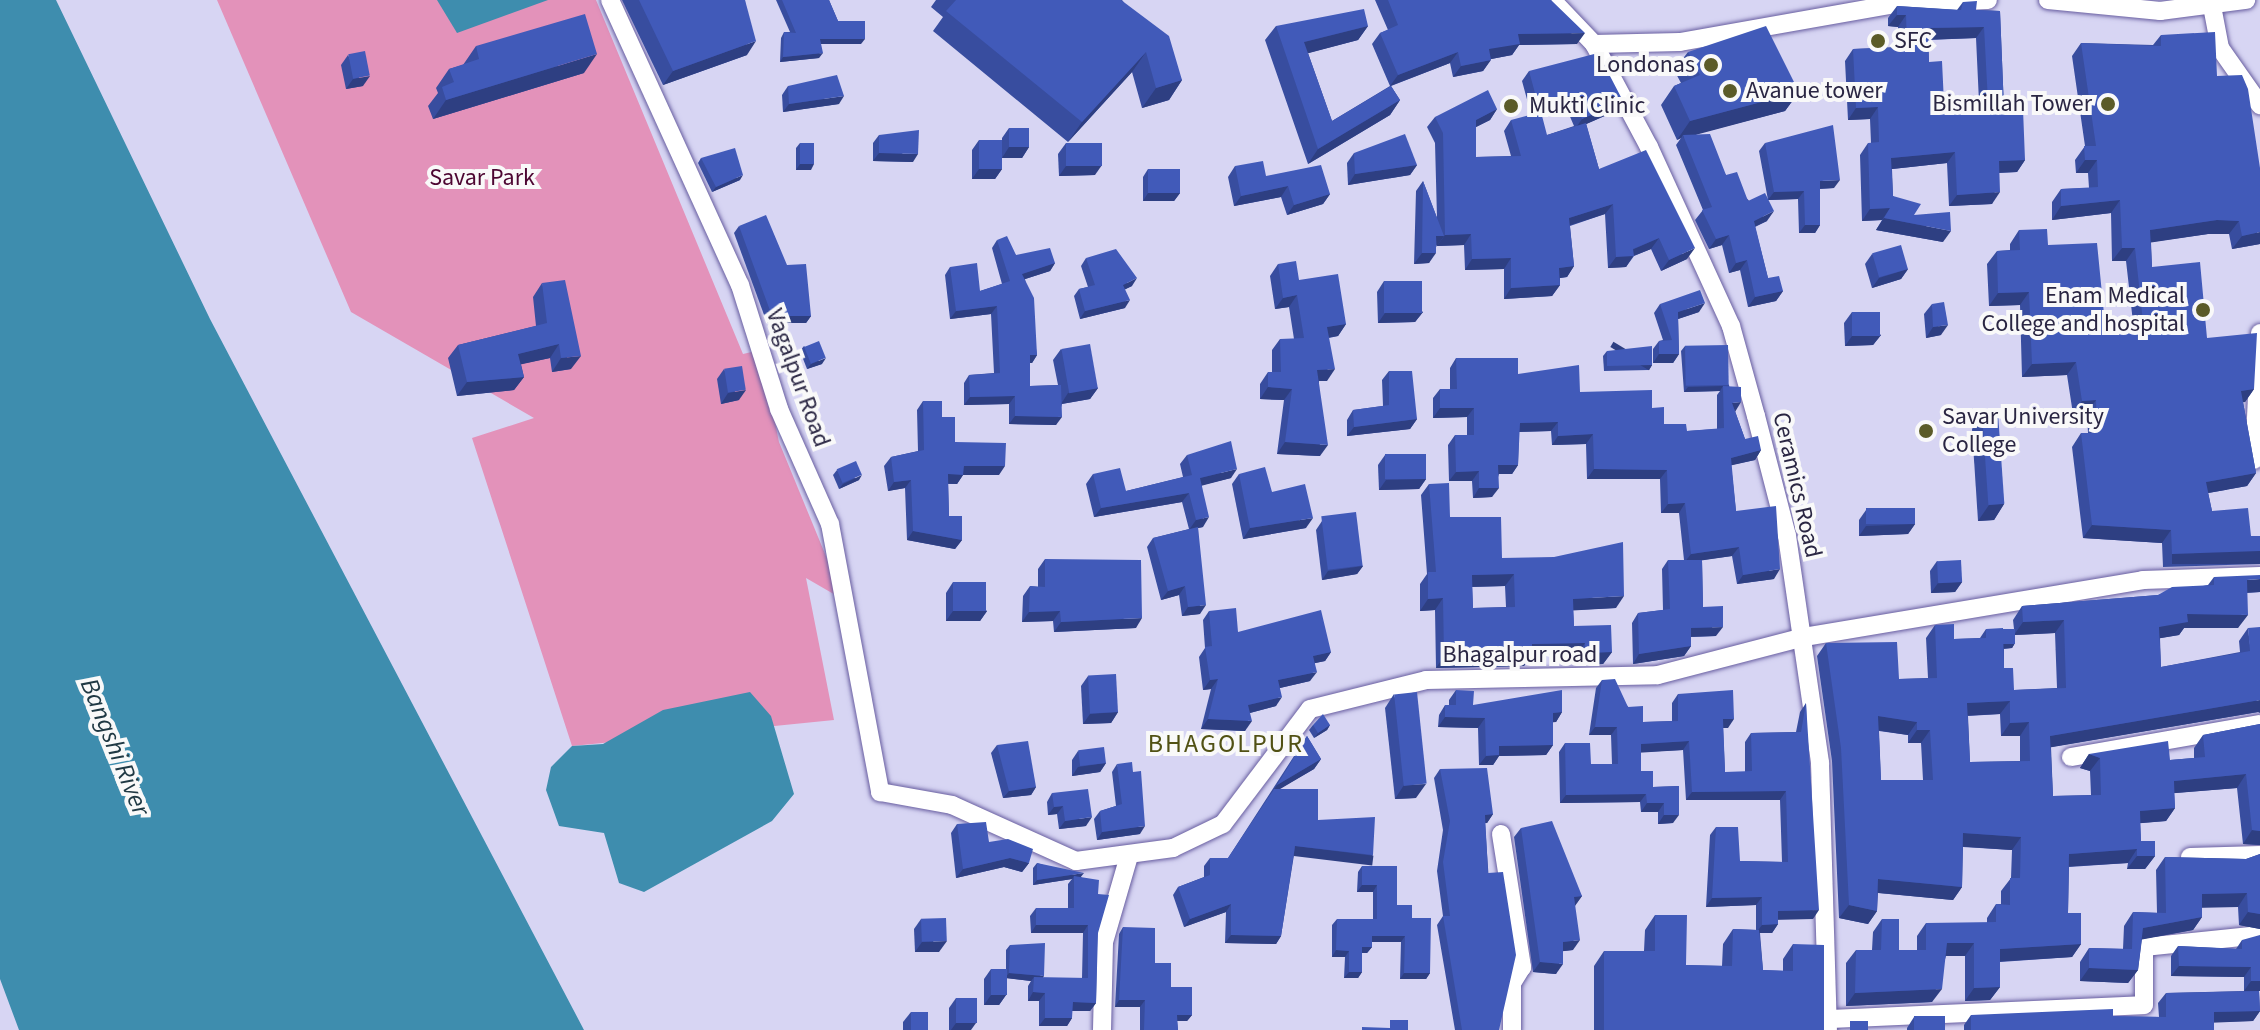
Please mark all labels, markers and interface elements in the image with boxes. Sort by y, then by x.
place label: SFC [1894,27,1932,55]
marker: SFC [1869,32,1887,50]
place label: Londonas [1596,51,1695,79]
marker: Londonas [1702,56,1720,74]
place label: Avanue tower [1746,77,1883,105]
marker: Avanue tower [1721,82,1739,100]
place label: Bismillah Tower [1932,90,2092,118]
place label: Mukti Clinic [1529,92,1645,120]
marker: Mukti Clinic [1500,95,1522,117]
marker: Bismillah Tower [2099,95,2117,113]
park label: Savar Park [429,164,535,192]
place label: Enam Medical College and hospital [1981,282,2185,338]
marker: Enam Medical College and hospital [2192,299,2214,321]
street label: Vagalpur Road [760,305,836,451]
place label: Savar University College [1942,403,2104,459]
street label: Ceramics Road [1766,409,1828,561]
marker: Savar University College [1917,422,1935,440]
street label: Bhagalpur road [1443,641,1597,669]
water label: Bangshi River [73,674,157,820]
district label: BHAGOLPUR [1148,728,1304,760]

